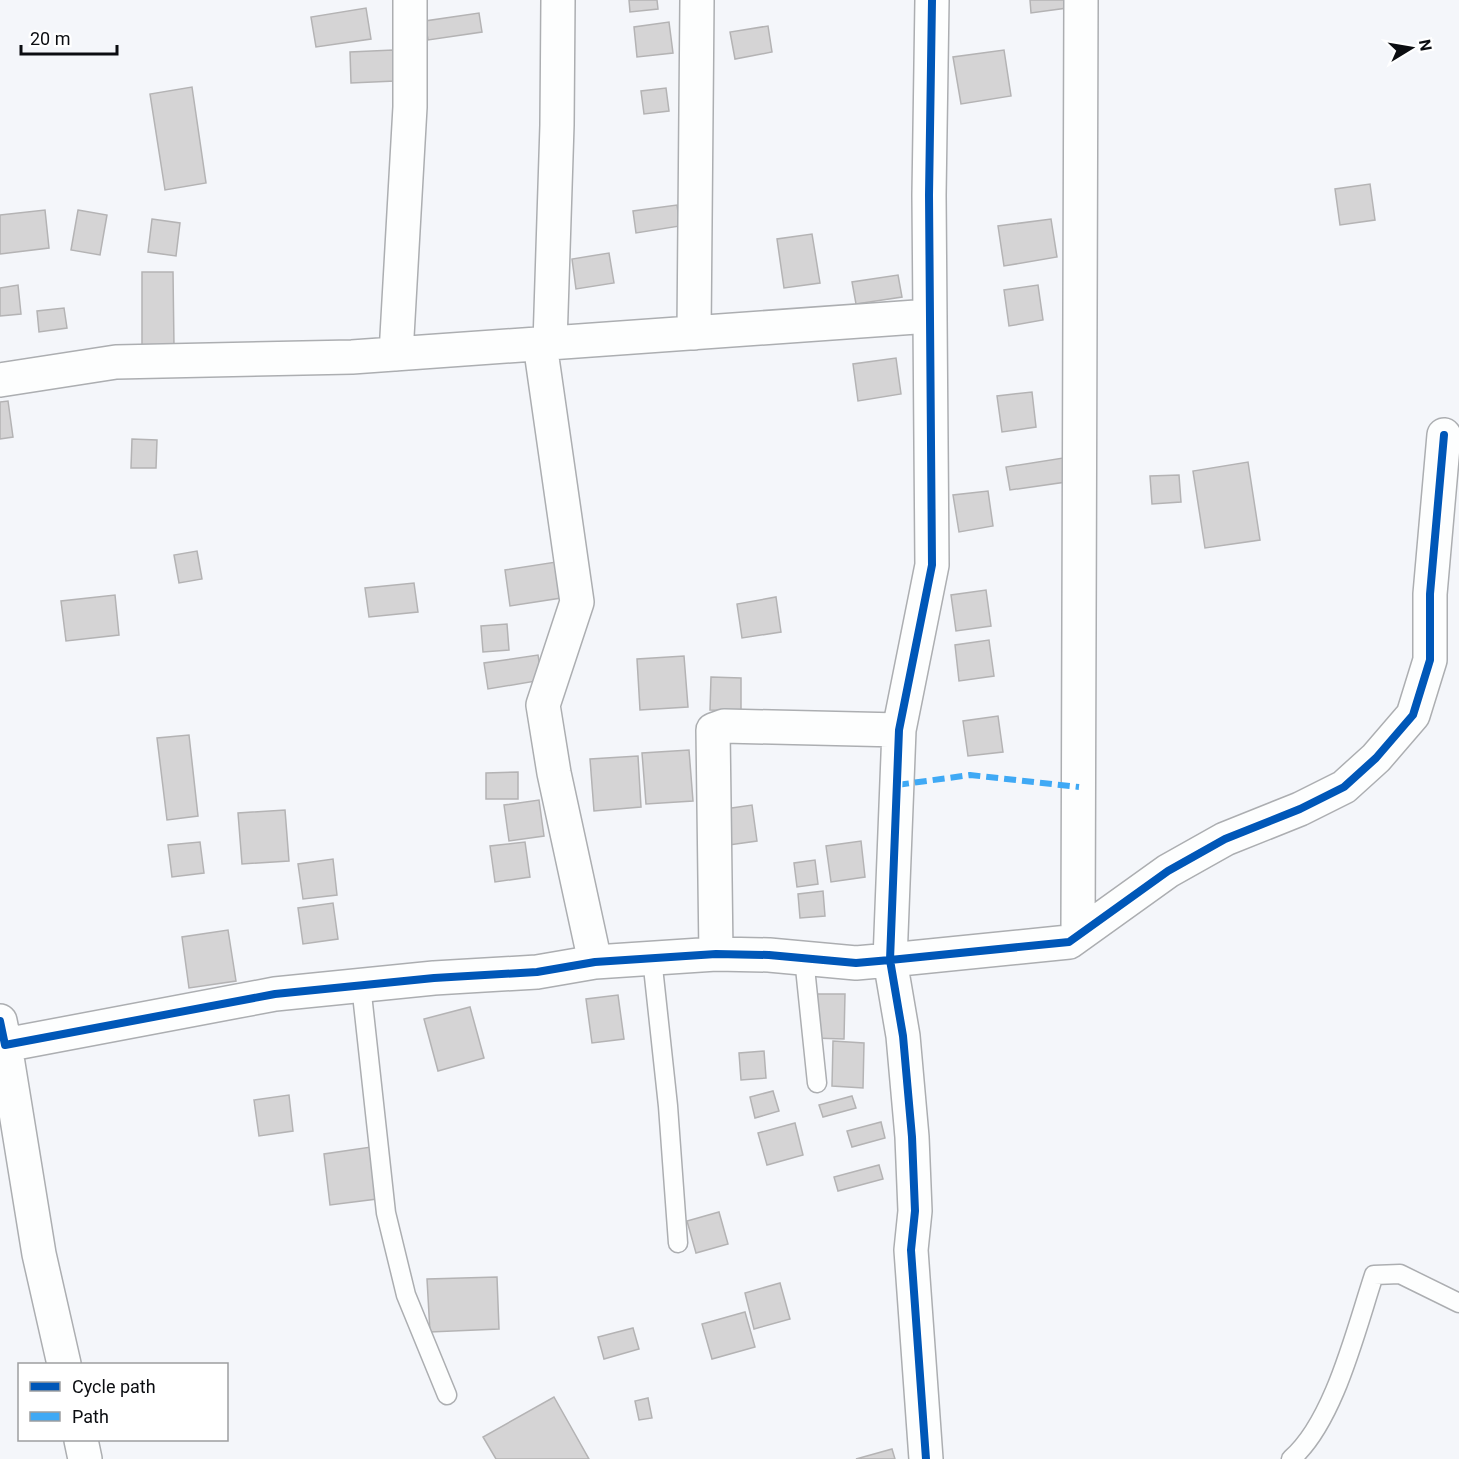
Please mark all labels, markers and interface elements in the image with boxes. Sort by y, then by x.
scale bar [21,18,117,56]
north arrow [1381,18,1441,78]
text: 20 m [30,28,70,49]
text: N [1415,38,1436,53]
legend [18,1363,228,1441]
text: Cycle path [72,1376,156,1397]
text: Path [72,1406,109,1427]

